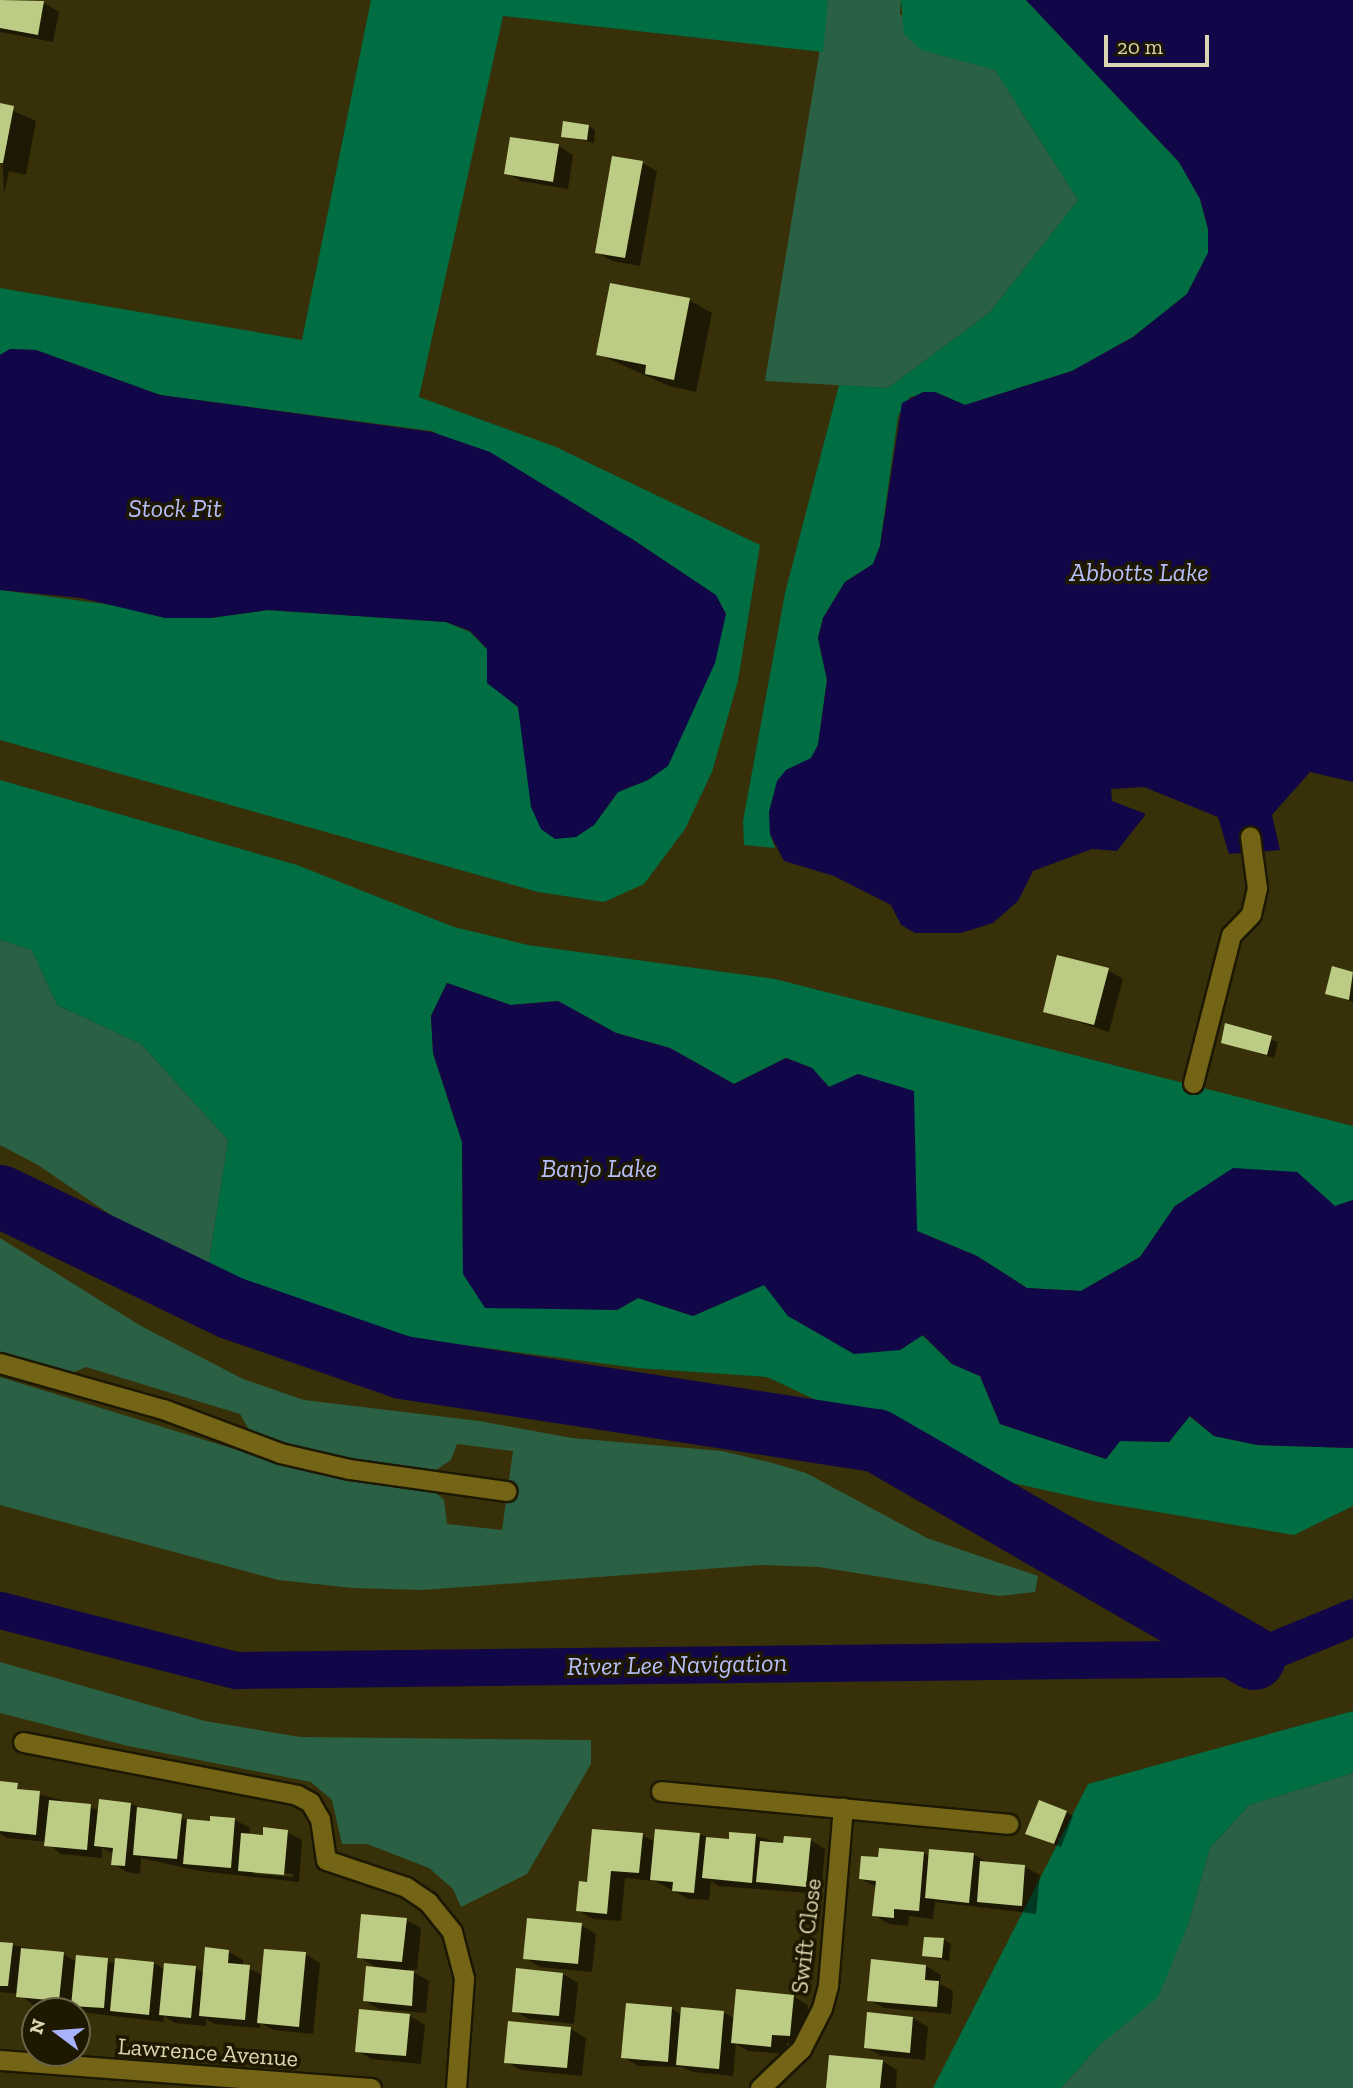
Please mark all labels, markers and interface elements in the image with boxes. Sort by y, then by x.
scale bar [1108,21,1213,65]
text: 20 m [1117,34,1163,59]
water label: Stock Pit [128,493,222,525]
water label: Abbotts Lake [1069,557,1209,589]
water label: Banjo Lake [541,1153,657,1185]
water label: River Lee Navigation [566,1647,788,1683]
street label: Swift Close [785,1877,827,1995]
north arrow [21,1997,91,2067]
text: N [24,2017,50,2037]
street label: Lawrence Avenue [116,2031,300,2073]

